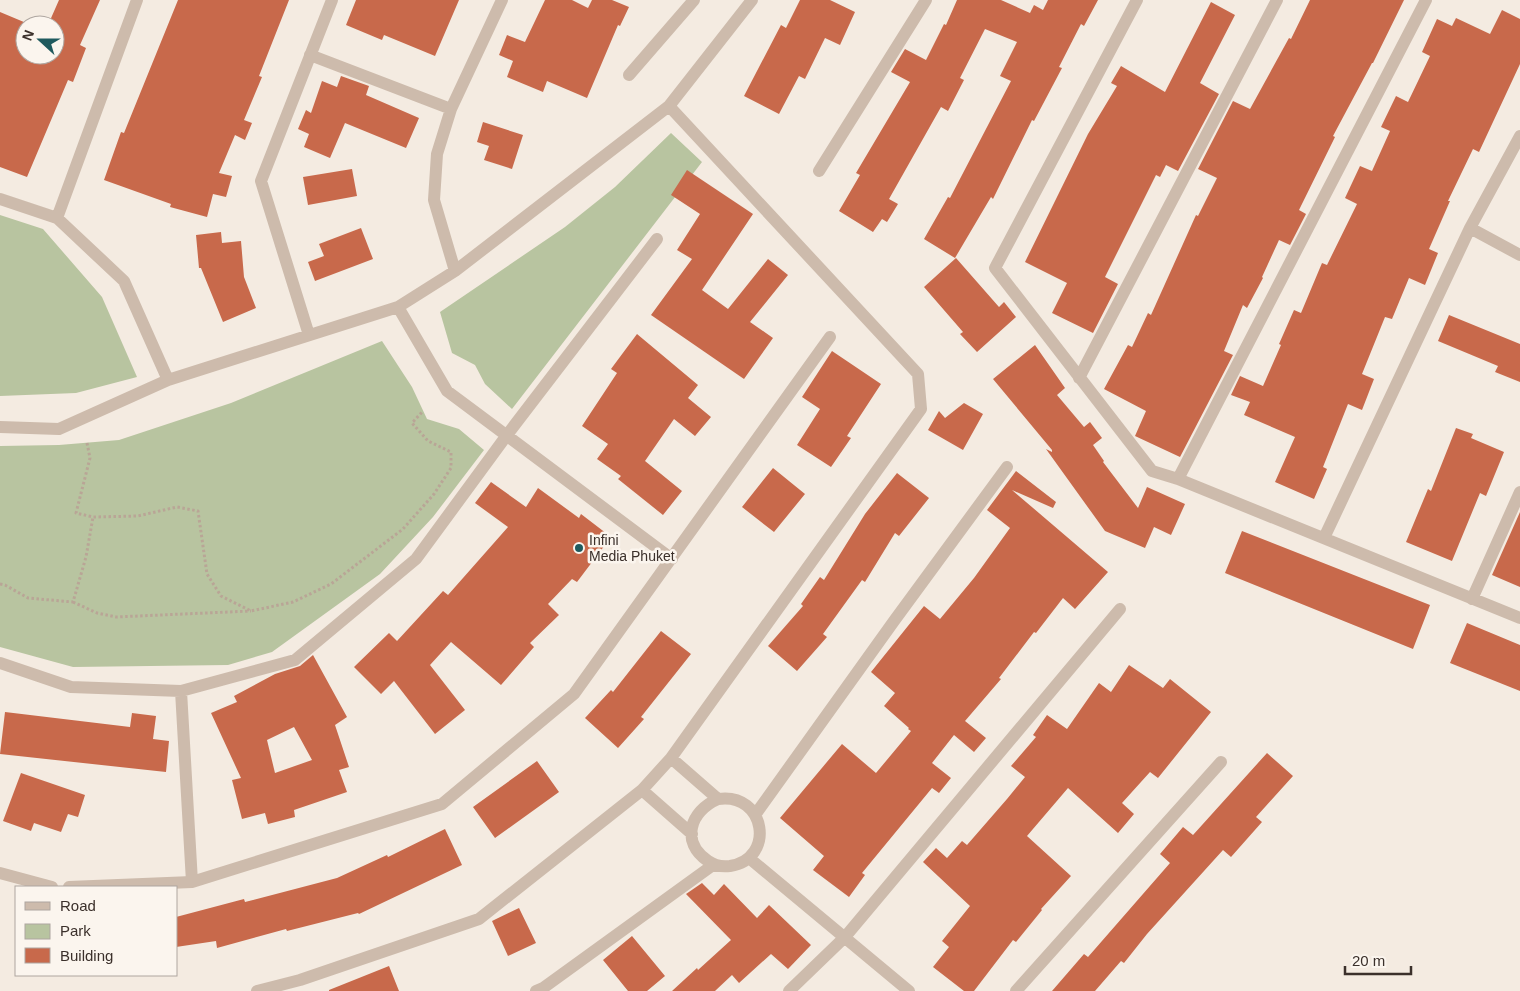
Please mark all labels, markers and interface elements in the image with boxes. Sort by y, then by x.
north arrow [15,15,65,65]
text: N [19,28,37,43]
place label: Infini Media Phuket [589,532,675,564]
marker: Infini Media Phuket [573,542,585,554]
legend [15,886,178,976]
text: Road [60,897,96,914]
text: Park [60,922,91,939]
scale bar [1345,944,1411,976]
text: Building [60,947,113,964]
text: 20 m [1352,952,1385,969]

